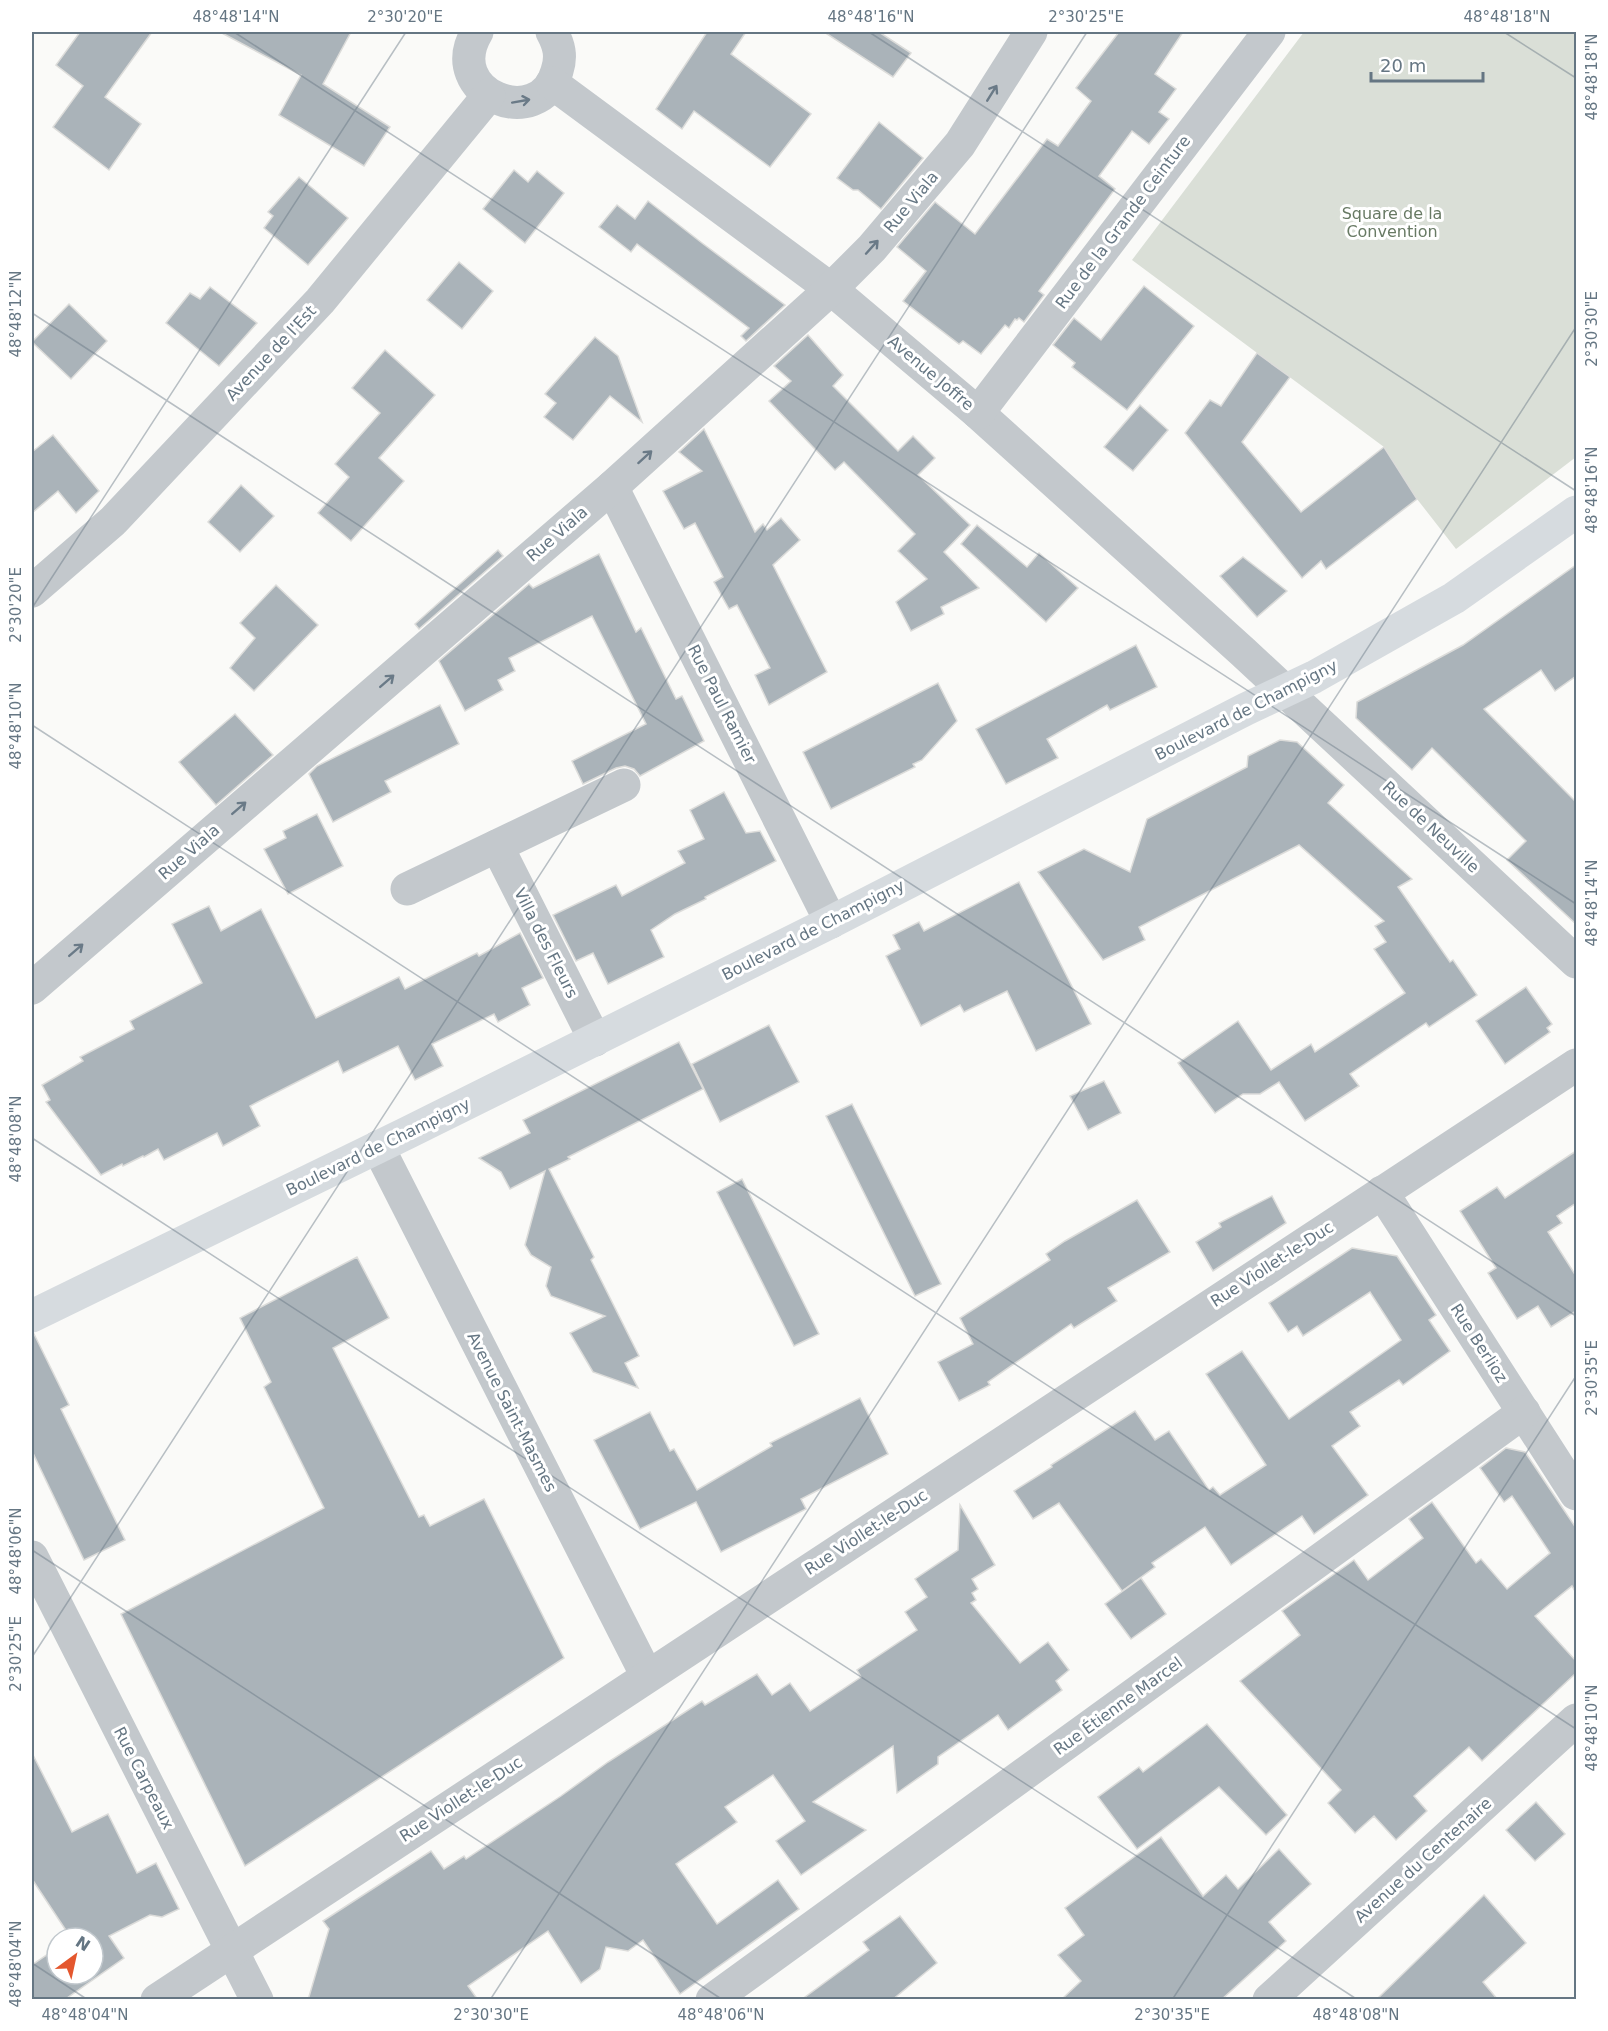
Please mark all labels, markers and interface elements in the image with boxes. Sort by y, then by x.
text: 48°48'14"N [192,8,280,26]
text: 2°30'20"E [367,8,443,26]
text: 48°48'16"N [827,8,915,26]
text: 2°30'25"E [1048,8,1124,26]
text: 48°48'18"N [1463,8,1551,26]
text: 48°48'18"N [1583,33,1601,121]
scale bar [1371,45,1484,83]
text: 20 m [1380,55,1426,76]
one-way arrow [986,85,998,102]
one-way arrow [511,95,531,106]
street label: Rue de la Grande Ceinture [1052,132,1194,312]
street label: Rue Viala [880,167,942,237]
park label: Square de la Convention [1342,204,1442,241]
one-way arrow [865,240,879,255]
text: 48°48'12"N [7,270,25,358]
text: 2°30'30"E [1583,291,1601,367]
street label: Avenue de l'Est [222,301,320,405]
street label: Avenue Joffre [884,332,978,414]
text: 48°48'16"N [1583,446,1601,534]
one-way arrow [637,450,652,464]
street label: Rue Viala [523,502,591,566]
text: 2°30'20"E [7,567,25,643]
street label: Rue Paul Ramier [684,641,760,767]
street label: Boulevard de Champigny [1152,656,1340,764]
one-way arrow [379,674,394,688]
text: 48°48'10"N [7,682,25,770]
street label: Rue de Neuville [1379,777,1483,877]
one-way arrow [231,802,247,815]
street label: Rue Viala [155,820,223,884]
text: 48°48'14"N [1583,859,1601,947]
street label: Boulevard de Champigny [719,876,907,984]
street label: Villa des Fleurs [510,885,582,1001]
one-way arrow [68,943,84,956]
street label: Boulevard de Champigny [283,1094,473,1200]
text: 48°48'08"N [7,1095,25,1183]
street label: Rue Viollet-le-Duc [1207,1217,1337,1311]
street label: Rue Berlioz [1447,1300,1511,1386]
street label: Avenue Saint-Masmes [463,1329,561,1495]
text: 2°30'35"E [1583,1340,1601,1416]
street label: Rue Viollet-le-Duc [801,1485,931,1579]
text: 48°48'06"N [7,1507,25,1595]
text: 2°30'25"E [7,1616,25,1692]
street label: Rue Étienne Marcel [1050,1653,1186,1759]
text: 48°48'10"N [1583,1684,1601,1772]
street label: Rue Carpeaux [110,1724,178,1832]
street label: Rue Viollet-le-Duc [396,1752,526,1846]
street label: Avenue du Centenaire [1351,1794,1495,1926]
text: 48°48'04"N [7,1920,25,2008]
north arrow [45,1926,105,1986]
text: N [72,1932,94,1955]
text: 48°48'04"N [41,2006,129,2024]
text: 2°30'30"E [453,2006,529,2024]
text: 48°48'06"N [677,2006,765,2024]
text: 2°30'35"E [1134,2006,1210,2024]
text: 48°48'08"N [1312,2006,1400,2024]

